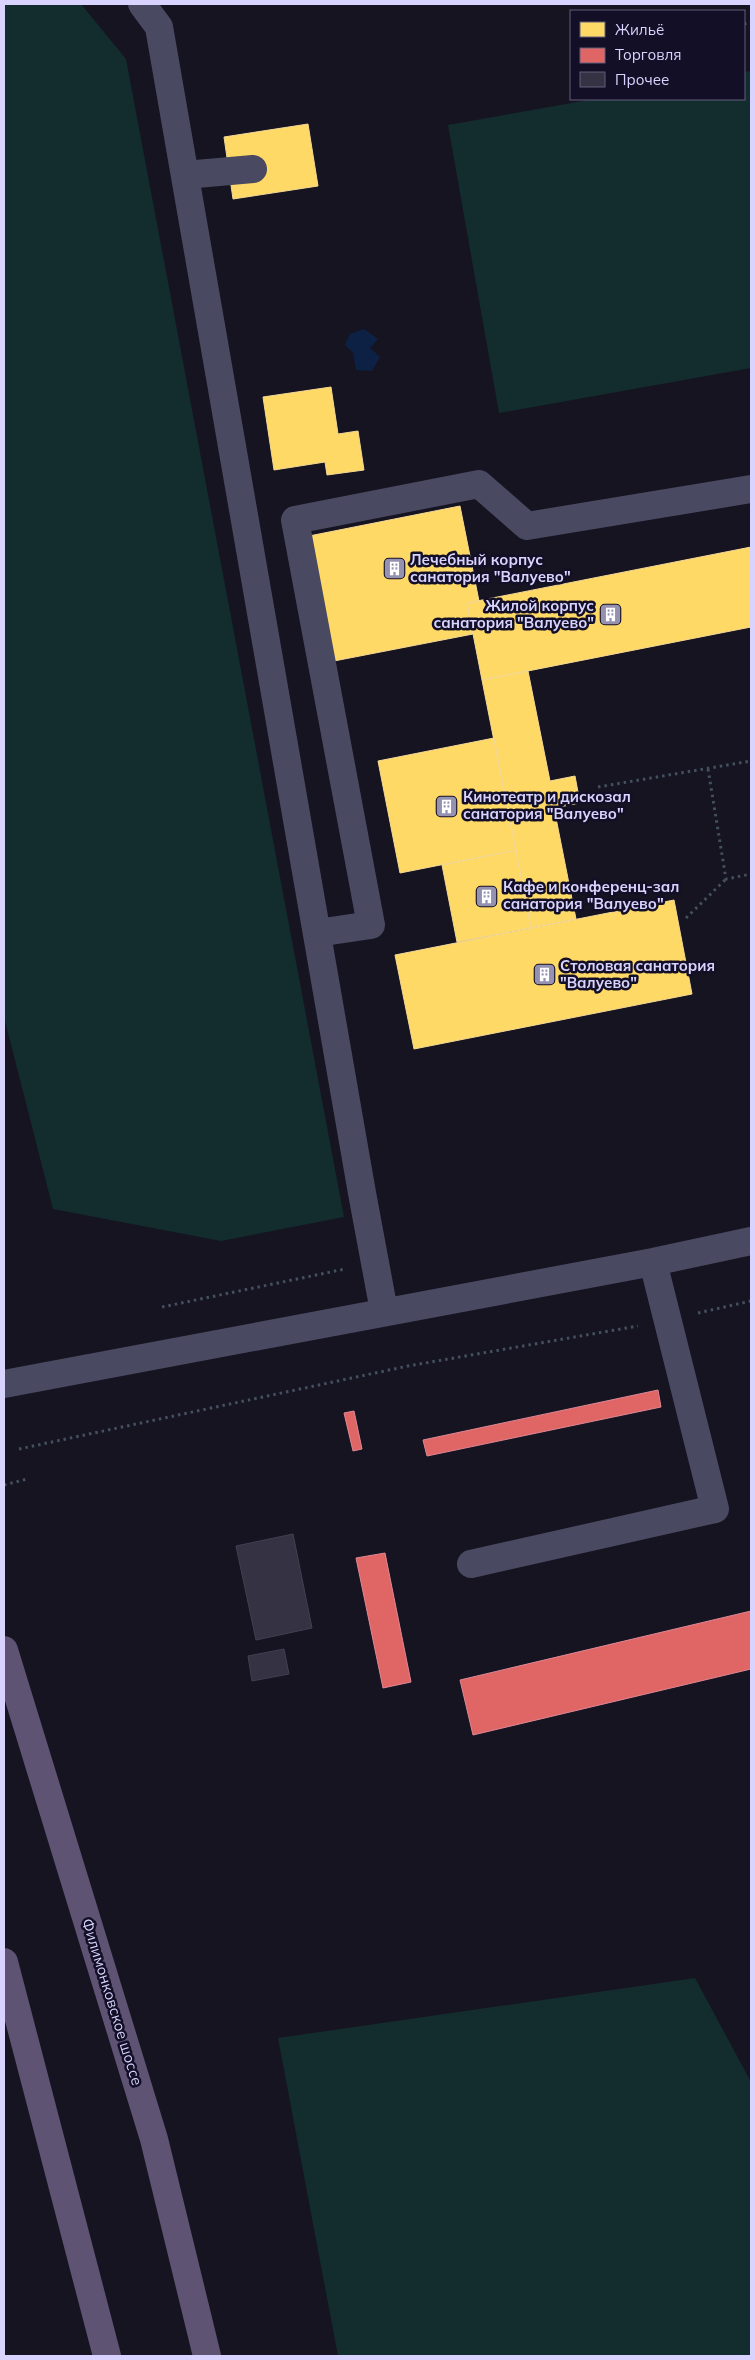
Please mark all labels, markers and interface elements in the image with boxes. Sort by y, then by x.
legend [570,10,745,100]
text: Жильё [615,20,664,39]
text: Торговля [615,45,682,64]
text: Прочее [615,70,669,89]
place label: Лечебный корпус санатория "Валуево" [410,550,571,586]
building icon: Лечебный корпус санатория "Валуево" [382,557,406,581]
place label: Жилой корпус санатория "Валуево" [433,596,594,632]
building icon: Жилой корпус санатория "Валуево" [598,603,622,627]
place label: Кинотеатр и дискозал санатория "Валуево" [463,787,631,823]
building icon: Кинотеатр и дискозал санатория "Валуево" [435,794,459,818]
place label: Кафе и конференц-зал санатория "Валуево" [503,877,679,913]
building icon: Кафе и конференц-зал санатория "Валуево" [475,884,499,908]
place label: Столовая санатория "Валуево" [560,956,715,992]
building icon: Столовая санатория "Валуево" [532,963,556,987]
street label: Филимонковское шоссе [78,1916,147,2088]

